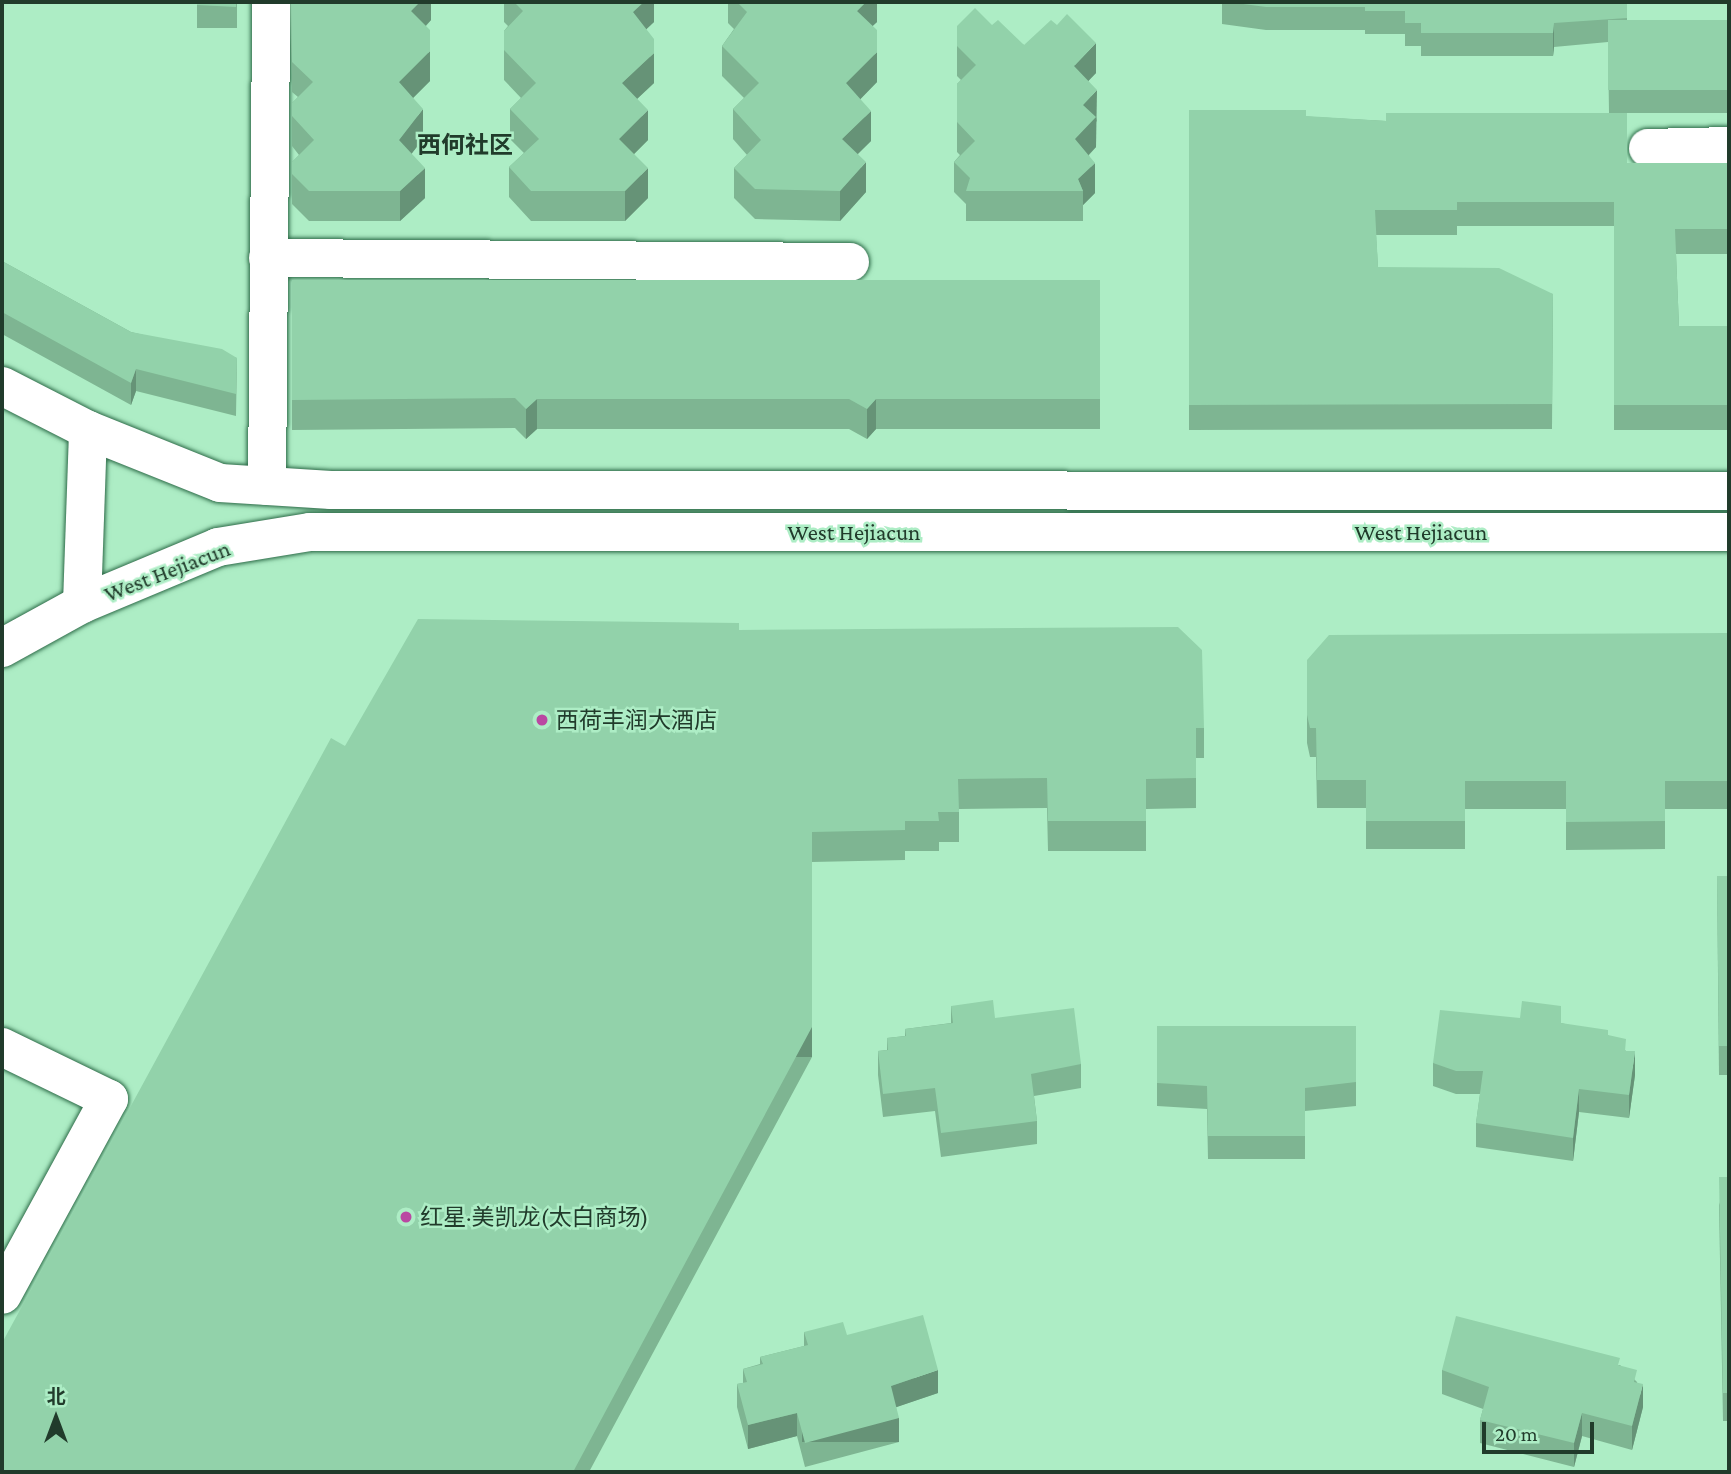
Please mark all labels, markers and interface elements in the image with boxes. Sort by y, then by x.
district label: 西何社区 [417,131,513,159]
street label: West Hejiacun [788,518,920,546]
street label: West Hejiacun [1355,518,1487,546]
street label: West Hejiacun [100,534,234,608]
place label: 西荷丰润大酒店 [556,706,717,734]
marker: 西荷丰润大酒店 [534,712,550,728]
place label: 红星·美凯龙(太白商场) [420,1203,649,1231]
marker: 红星·美凯龙(太白商场) [398,1209,414,1225]
north arrow [21,1383,91,1453]
text: 北 [46,1386,66,1407]
scale bar [1486,1408,1598,1452]
text: 20 m [1495,1422,1538,1446]

